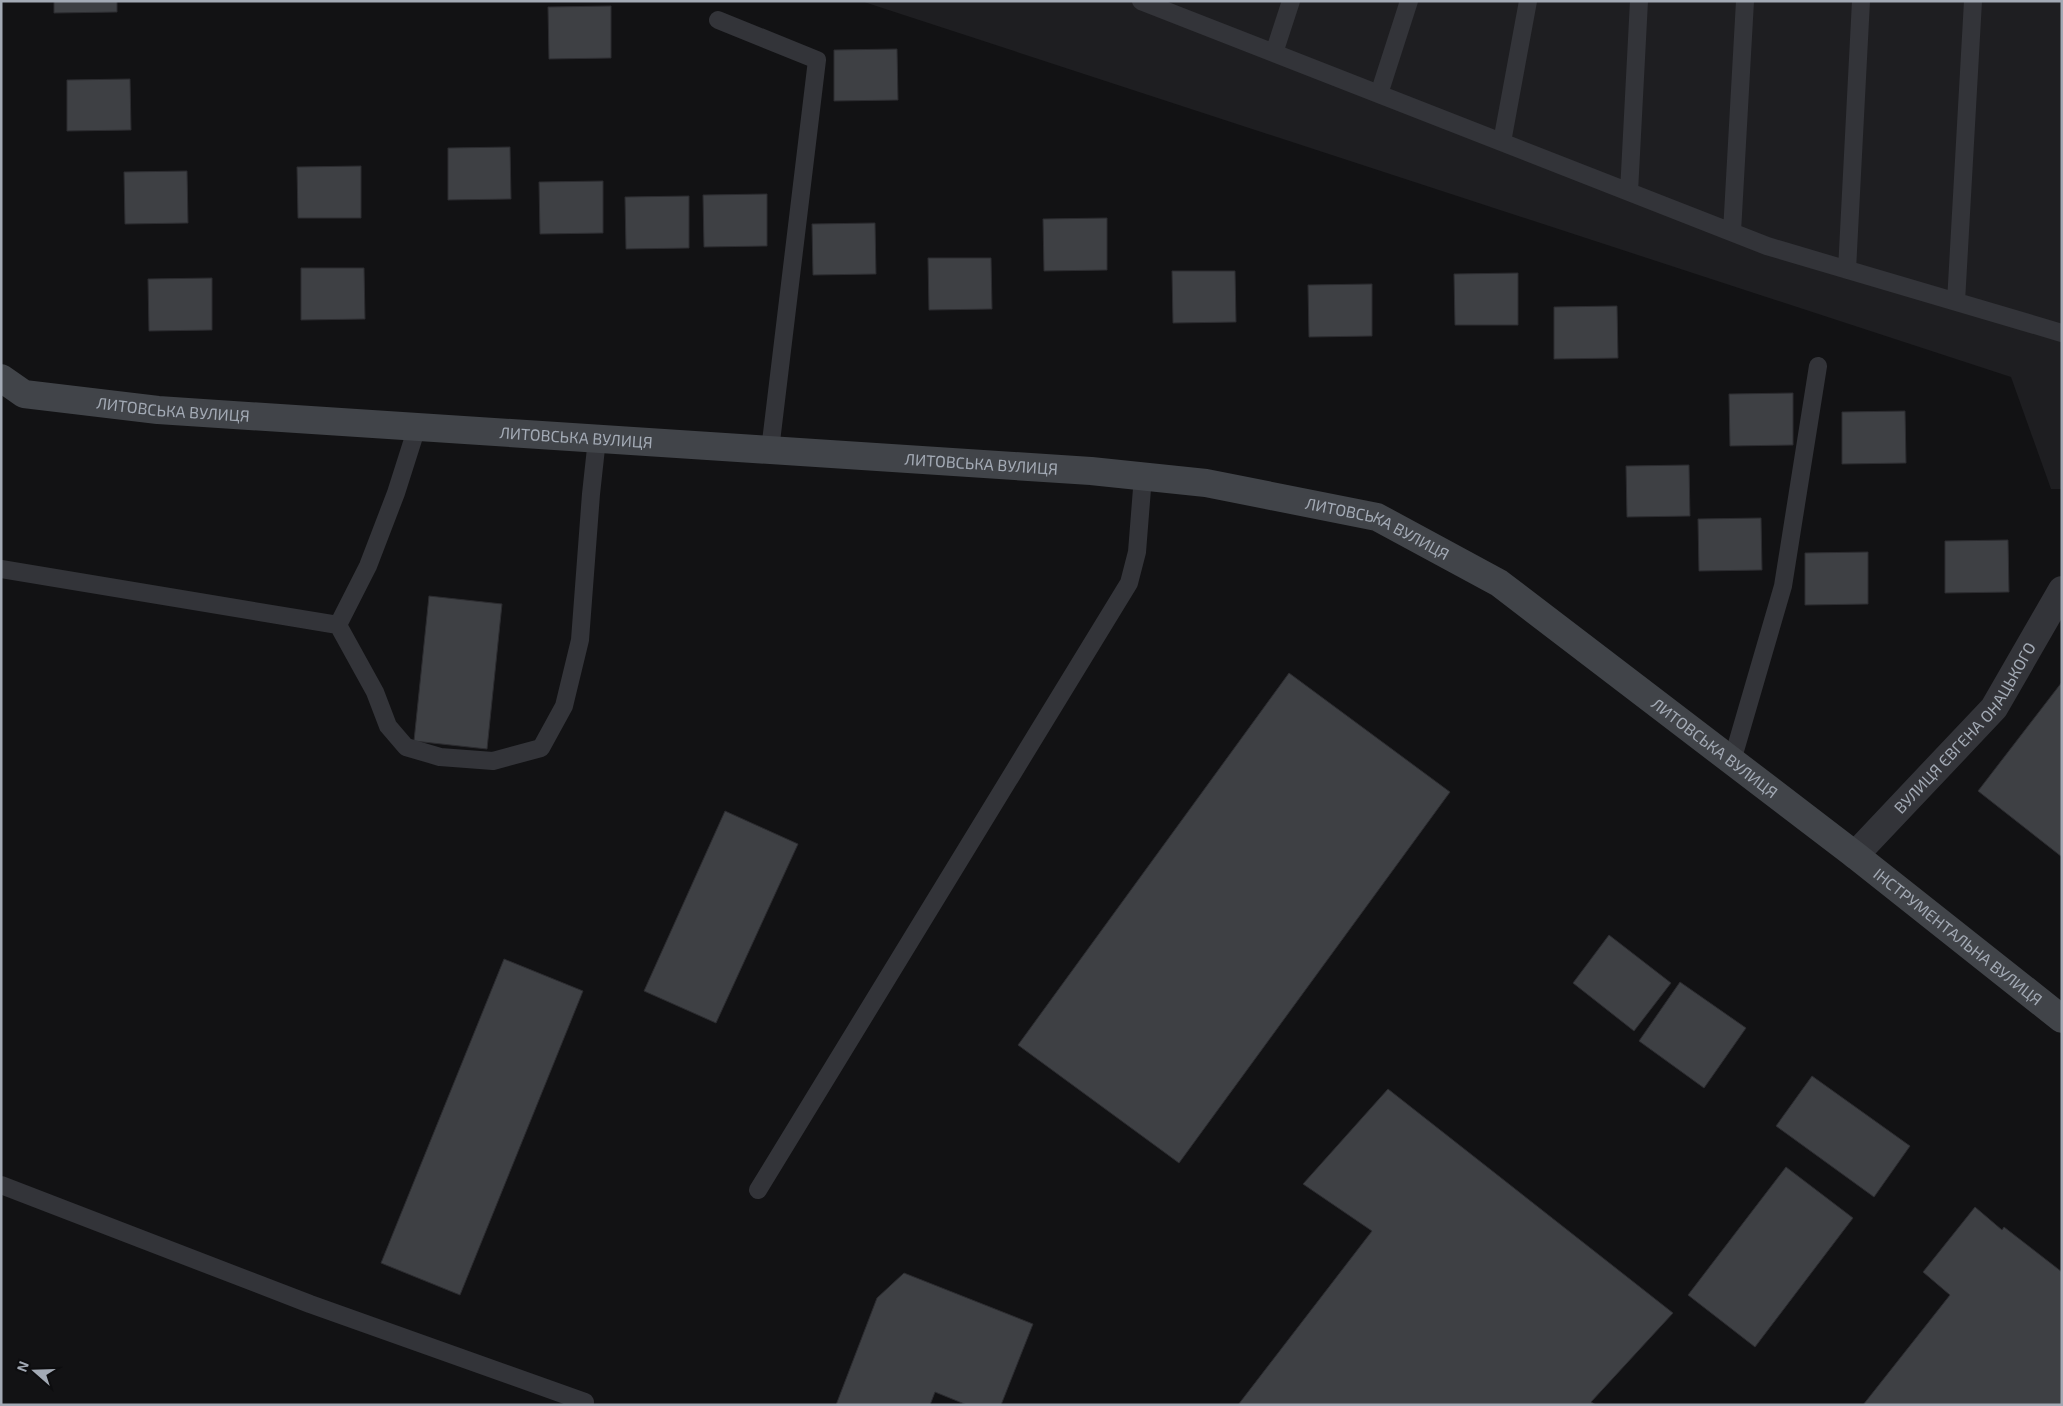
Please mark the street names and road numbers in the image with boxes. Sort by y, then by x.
street label: ЛИТОВСЬКА ВУЛИЦЯ [96,393,250,425]
street label: ЛИТОВСЬКА ВУЛИЦЯ [499,422,653,451]
street label: ЛИТОВСЬКА ВУЛИЦЯ [904,449,1059,478]
street label: ЛИТОВСЬКА ВУЛИЦЯ [1304,493,1453,563]
street label: ВУЛИЦЯ ЄВГЕНА ОНАЦЬКОГО [1890,638,2039,817]
street label: ЛИТОВСЬКА ВУЛИЦЯ [1648,693,1782,802]
street label: ІНСТРУМЕНТАЛЬНА ВУЛИЦЯ [1870,864,2046,1009]

